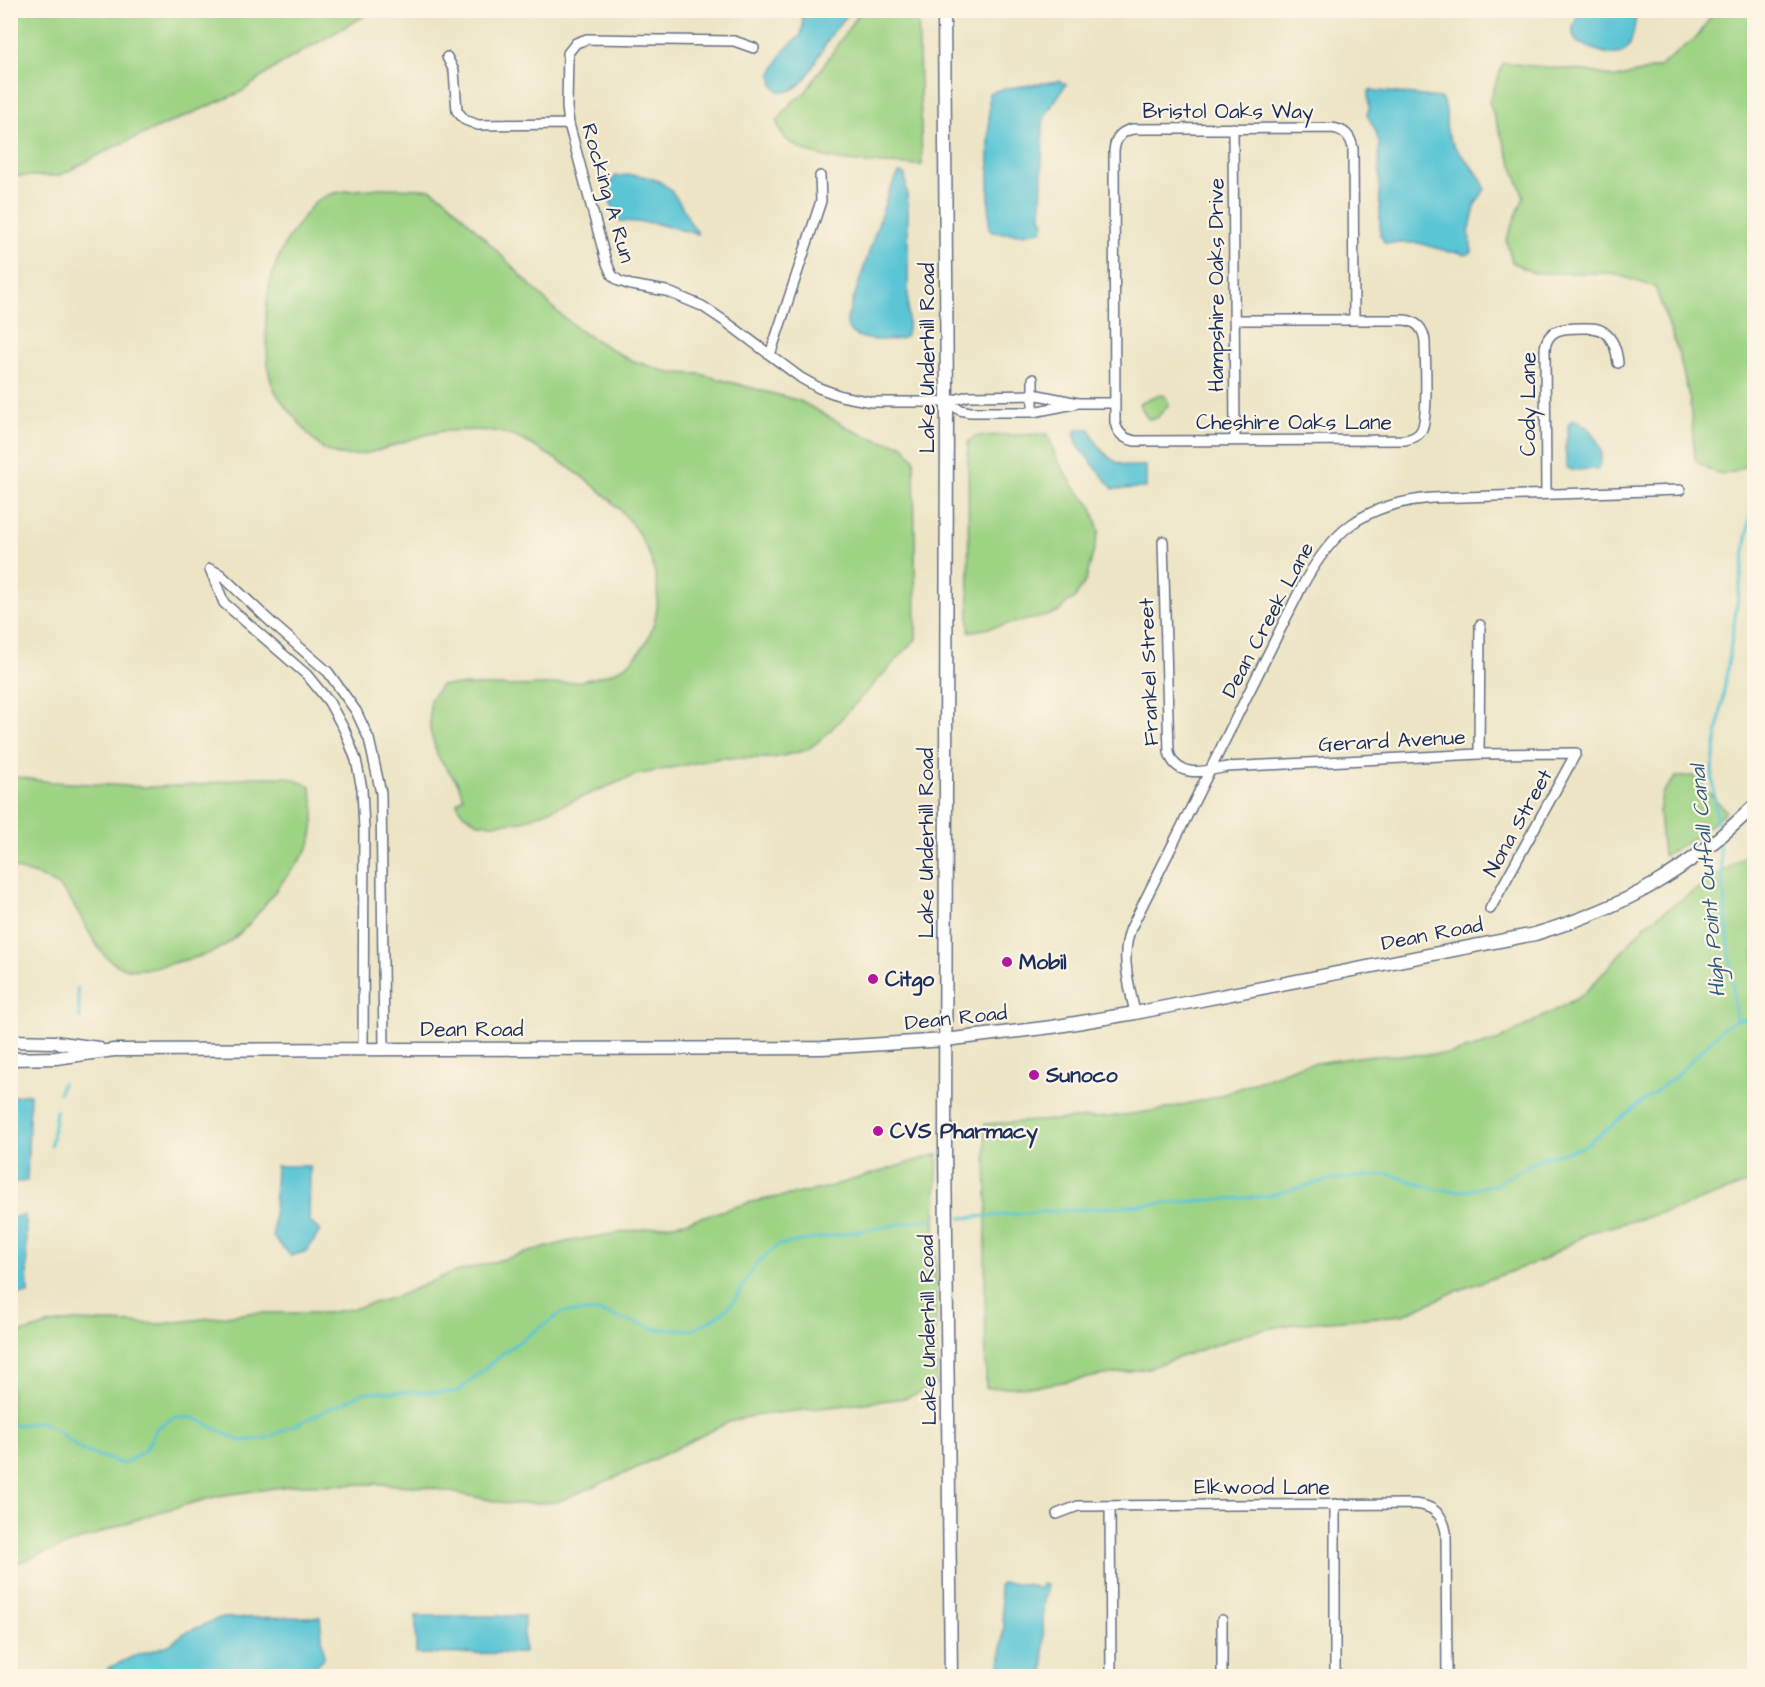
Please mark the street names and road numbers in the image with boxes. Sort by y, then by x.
street label: Bristol Oaks Way [1143,97,1314,128]
street label: Rocking A Run [572,120,642,267]
street label: Hampshire Oaks Drive [1202,178,1232,392]
street label: Lake Underhill Road [913,262,942,453]
street label: Cody Lane [1514,352,1545,456]
street label: Cheshire Oaks Lane [1196,408,1392,437]
street label: Dean Creek Lane [1215,537,1321,703]
street label: Frankel Street [1132,597,1166,747]
street label: Gerard Avenue [1318,723,1466,759]
street label: Lake Underhill Road [912,747,941,938]
street label: Nona Street [1476,763,1560,882]
street label: Dean Road [1379,910,1485,958]
street label: Dean Road [903,998,1009,1038]
street label: Dean Road [421,1015,524,1044]
street label: Lake Underhill Road [912,1234,944,1426]
street label: Elkwood Lane [1194,1473,1330,1502]

